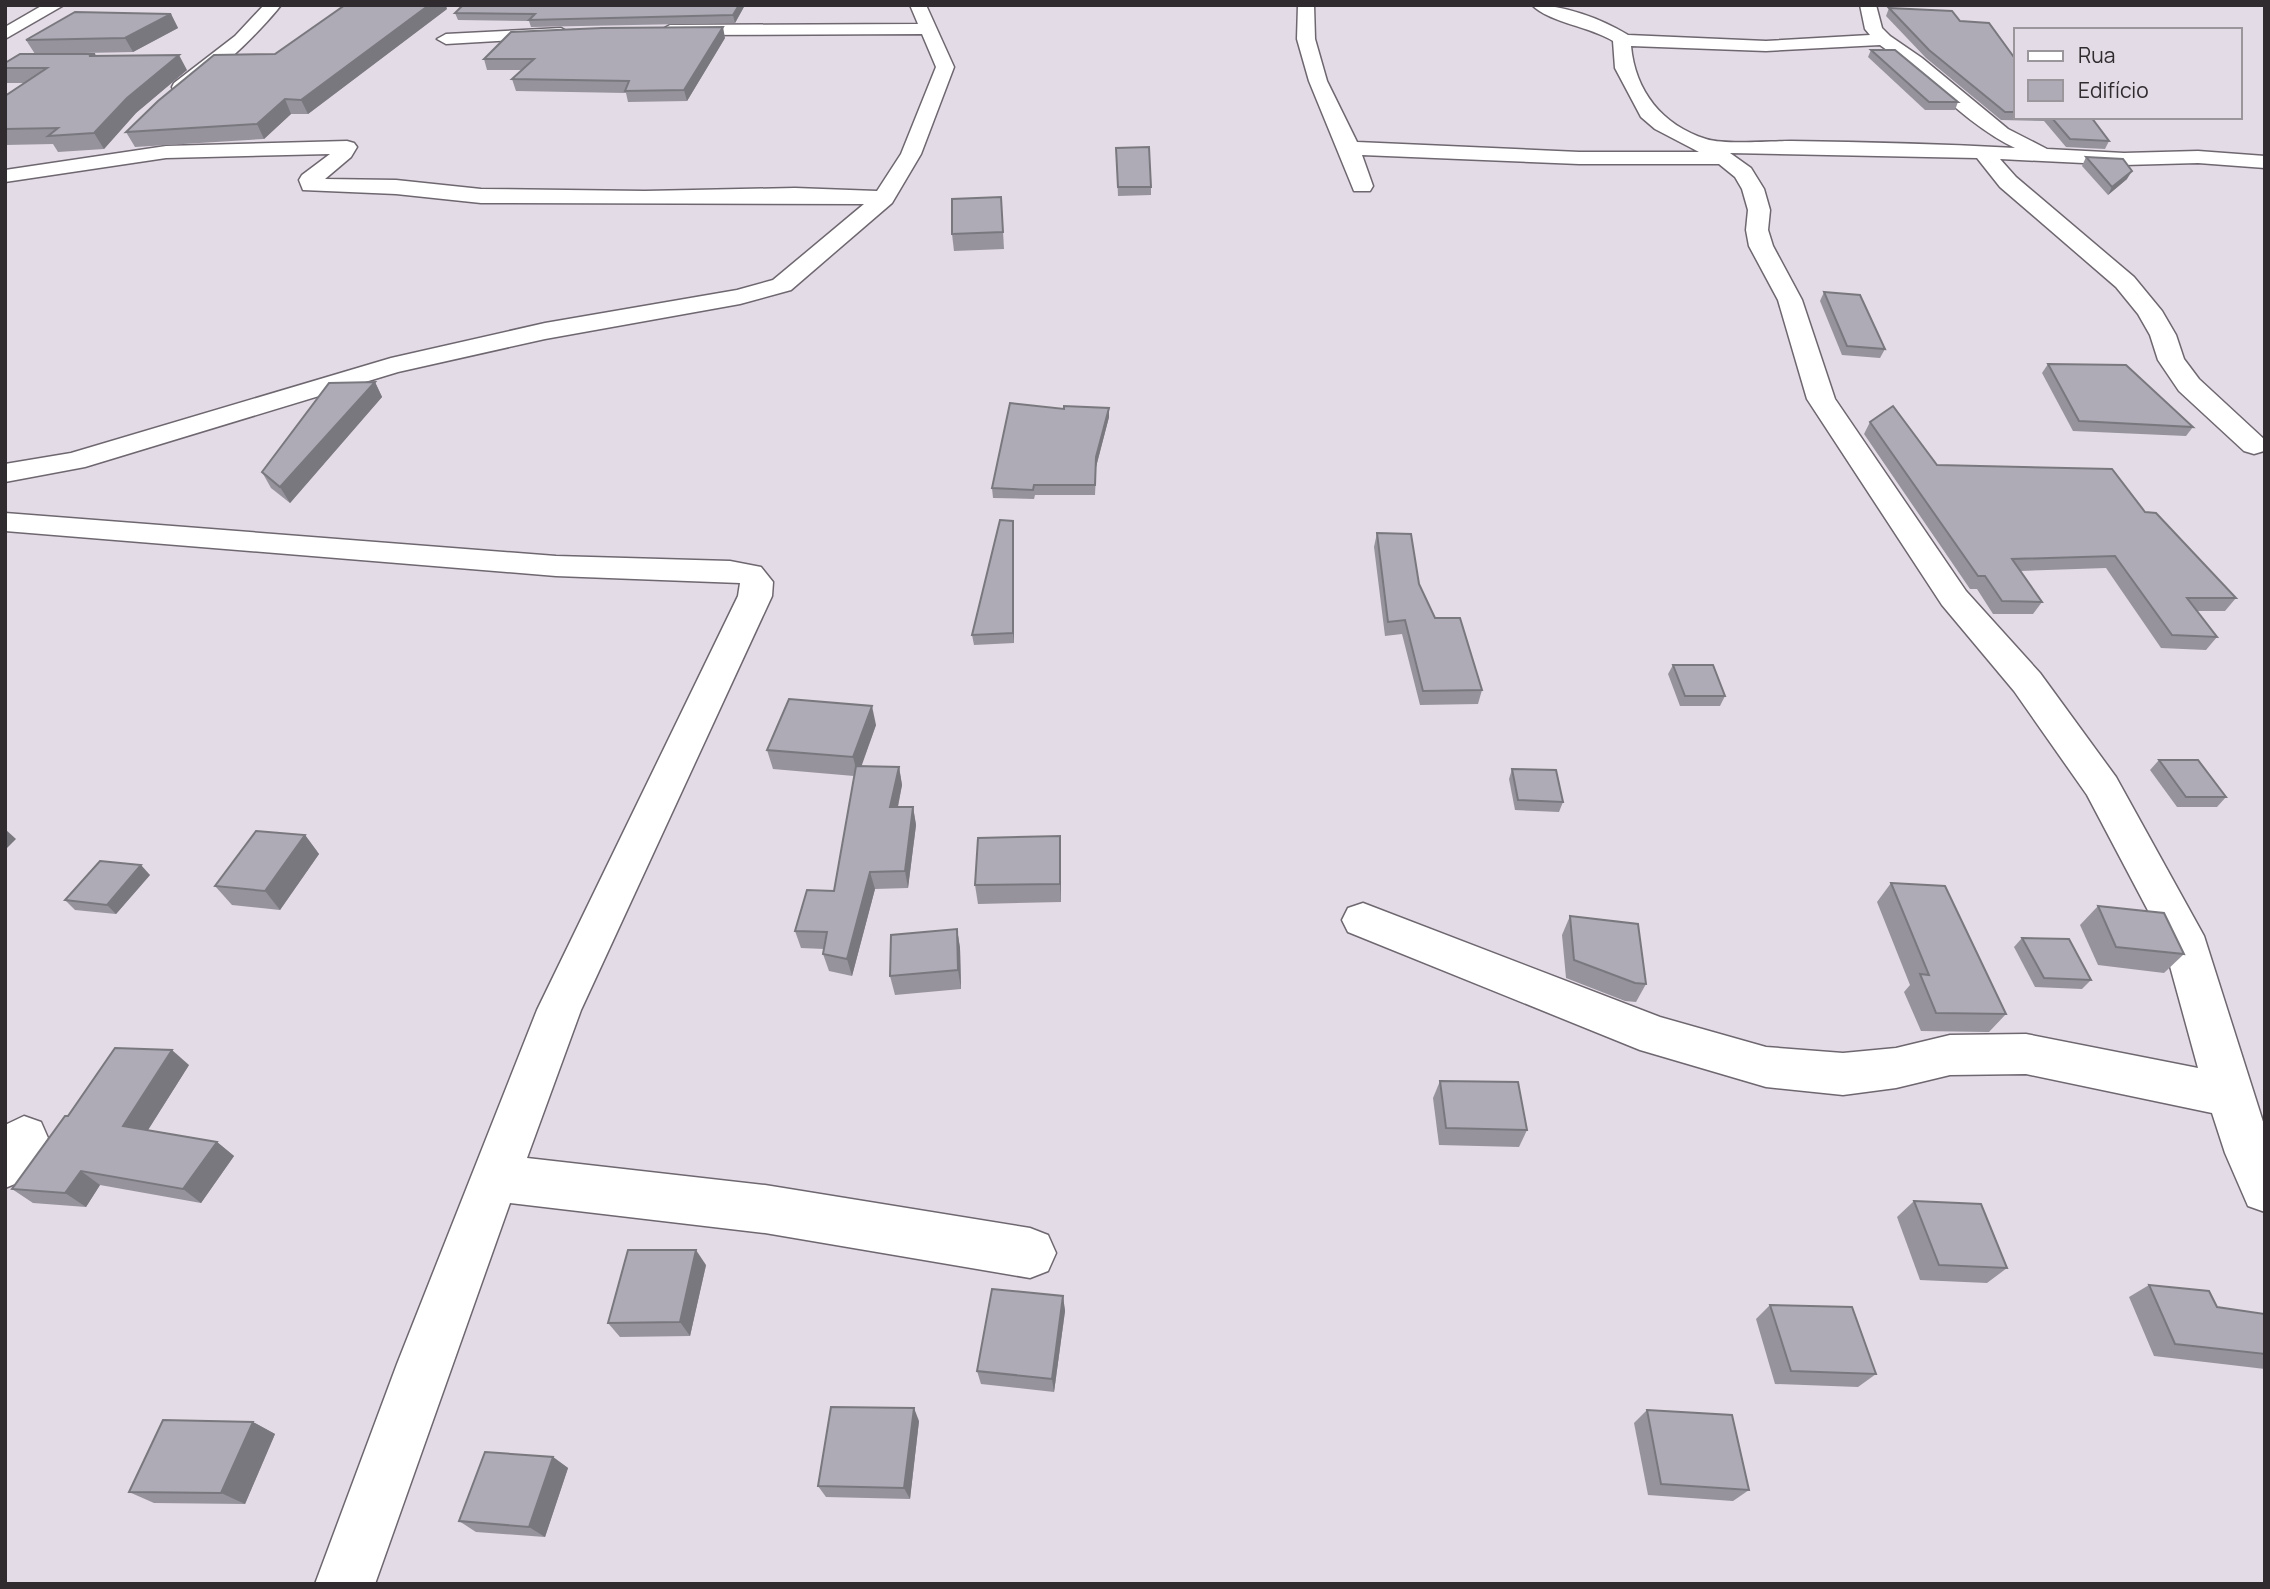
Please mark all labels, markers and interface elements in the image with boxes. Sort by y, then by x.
legend [2014,28,2242,119]
text: Rua [2078,41,2115,69]
text: Edifício [2078,76,2149,104]

